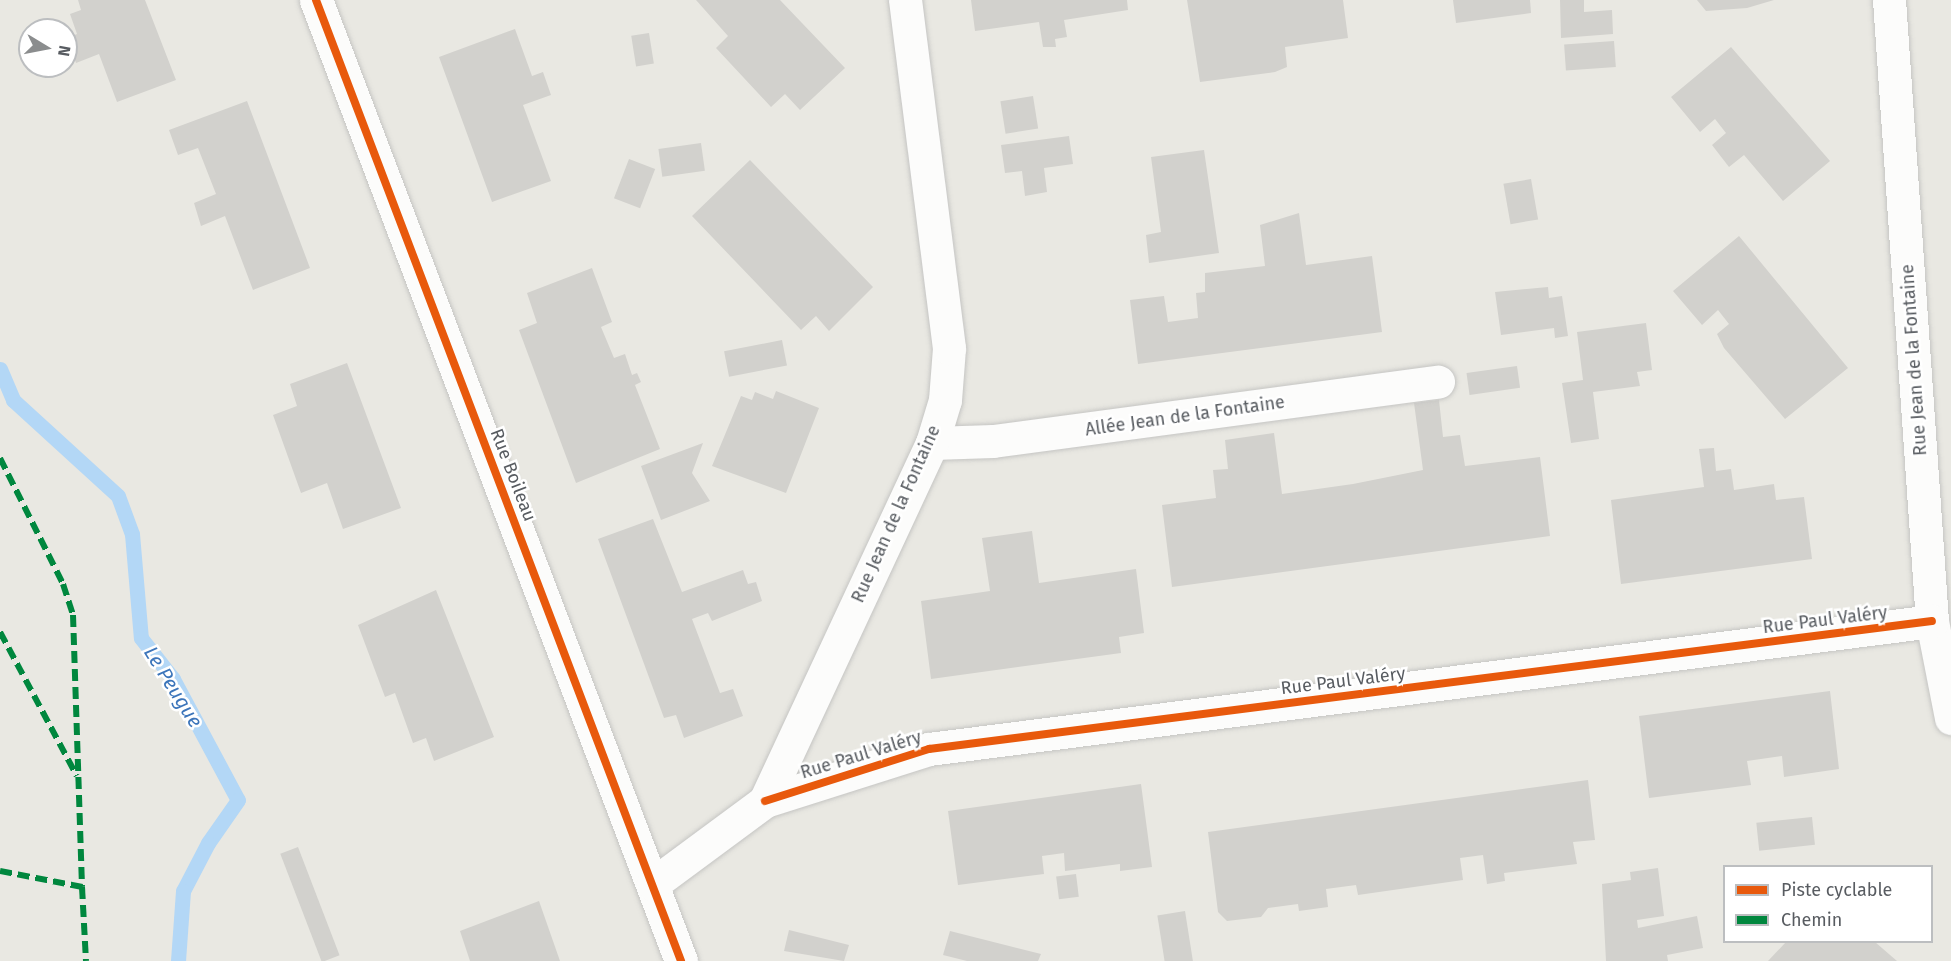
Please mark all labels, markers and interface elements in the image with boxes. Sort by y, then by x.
north arrow [18,18,78,78]
text: N [54,44,75,58]
street label: Rue Jean de la Fontaine [1897,263,1931,457]
street label: Allée Jean de la Fontaine [1084,391,1286,441]
street label: Rue Jean de la Fontaine [847,422,945,606]
street label: Rue Boileau [485,426,541,524]
street label: Rue Paul Valéry [1761,602,1889,638]
water label: Le Peugue [139,642,207,732]
street label: Rue Paul Valéry [1279,663,1407,699]
street label: Rue Paul Valéry [798,726,924,784]
legend [1723,865,1933,943]
text: Piste cyclable [1781,879,1892,901]
text: Chemin [1781,909,1842,931]

